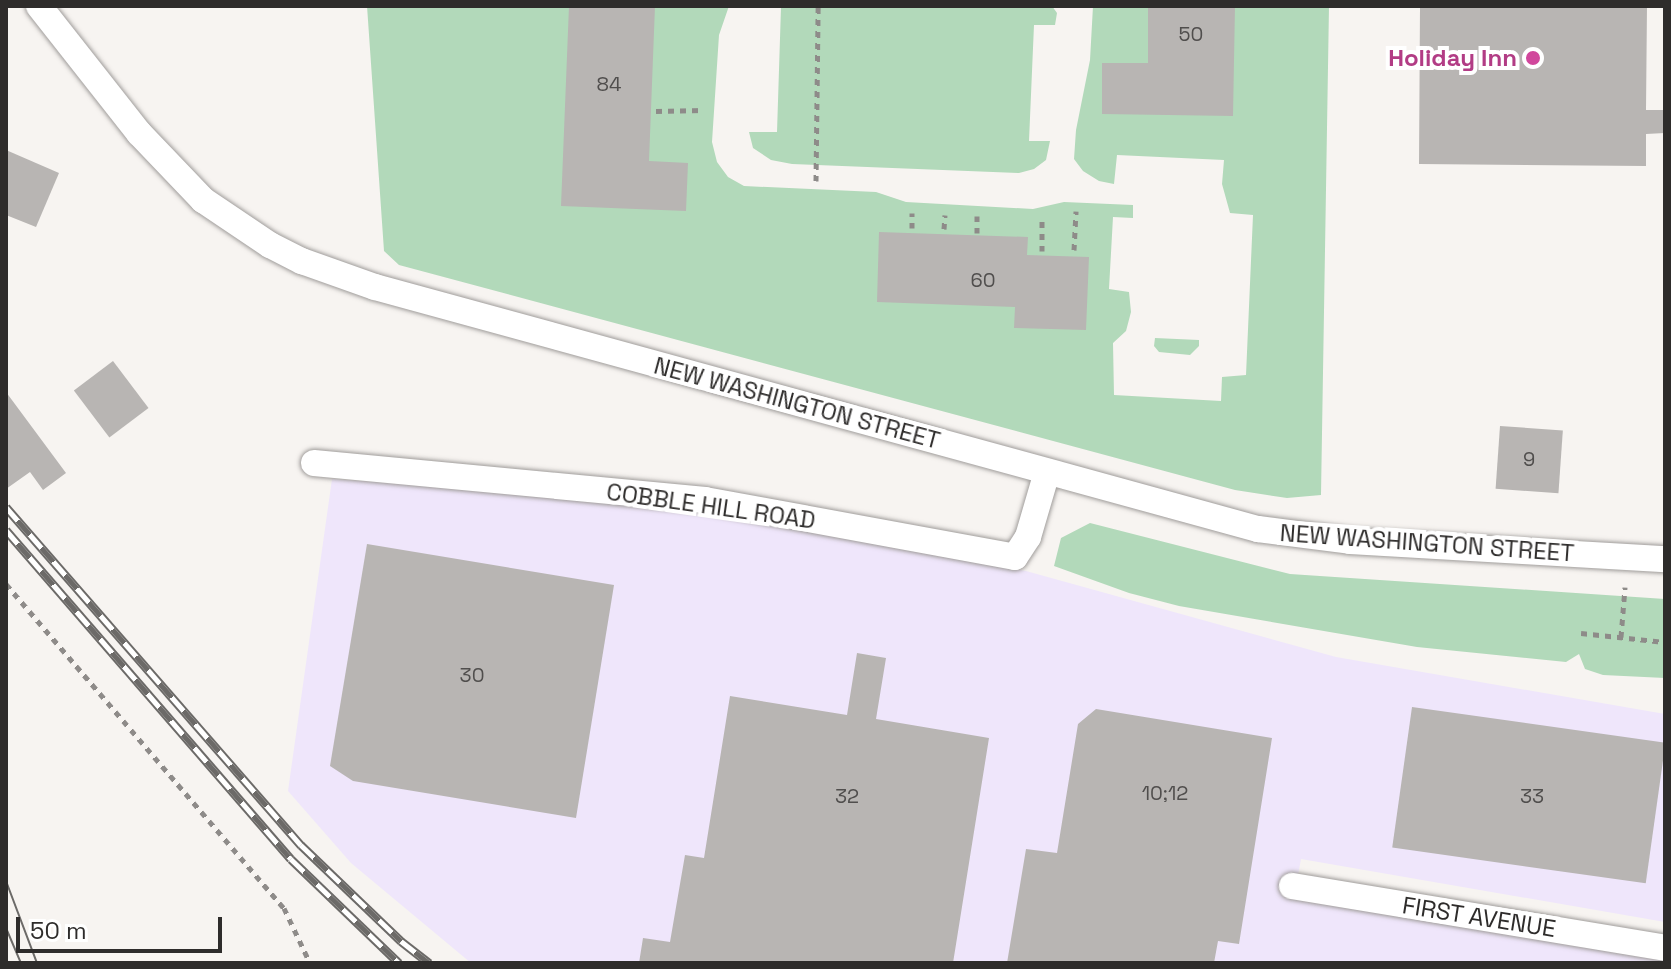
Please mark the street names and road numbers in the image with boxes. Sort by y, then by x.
street label: NEW WASHINGTON STREET [651,351,943,455]
street label: COBBLE HILL ROAD [604,477,818,535]
street label: NEW WASHINGTON STREET [1279,518,1575,568]
street label: FIRST AVENUE [1400,891,1558,943]

